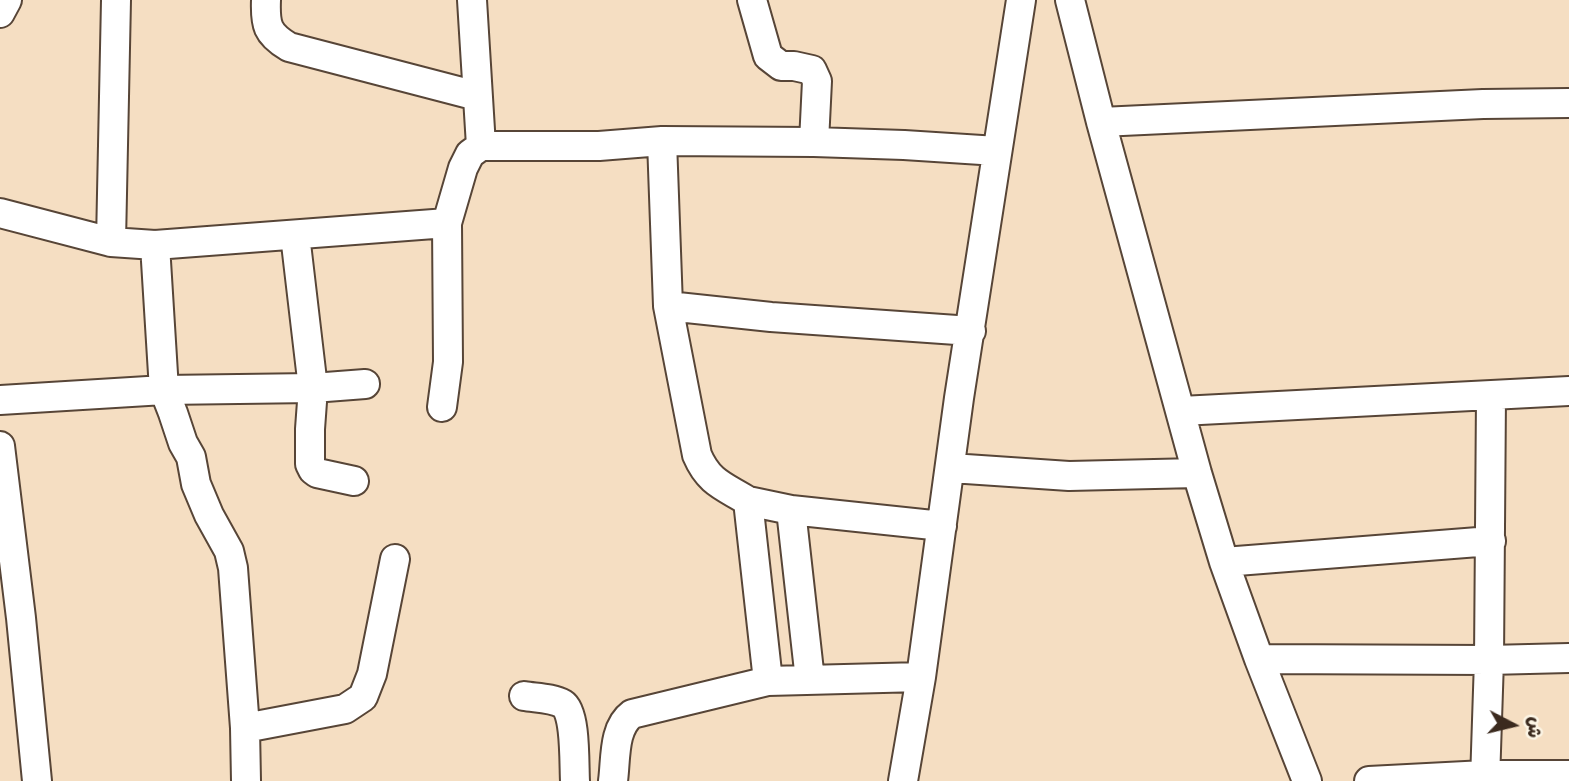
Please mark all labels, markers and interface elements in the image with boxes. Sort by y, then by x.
north arrow [1478,690,1548,760]
text: ش [1520,716,1549,740]

